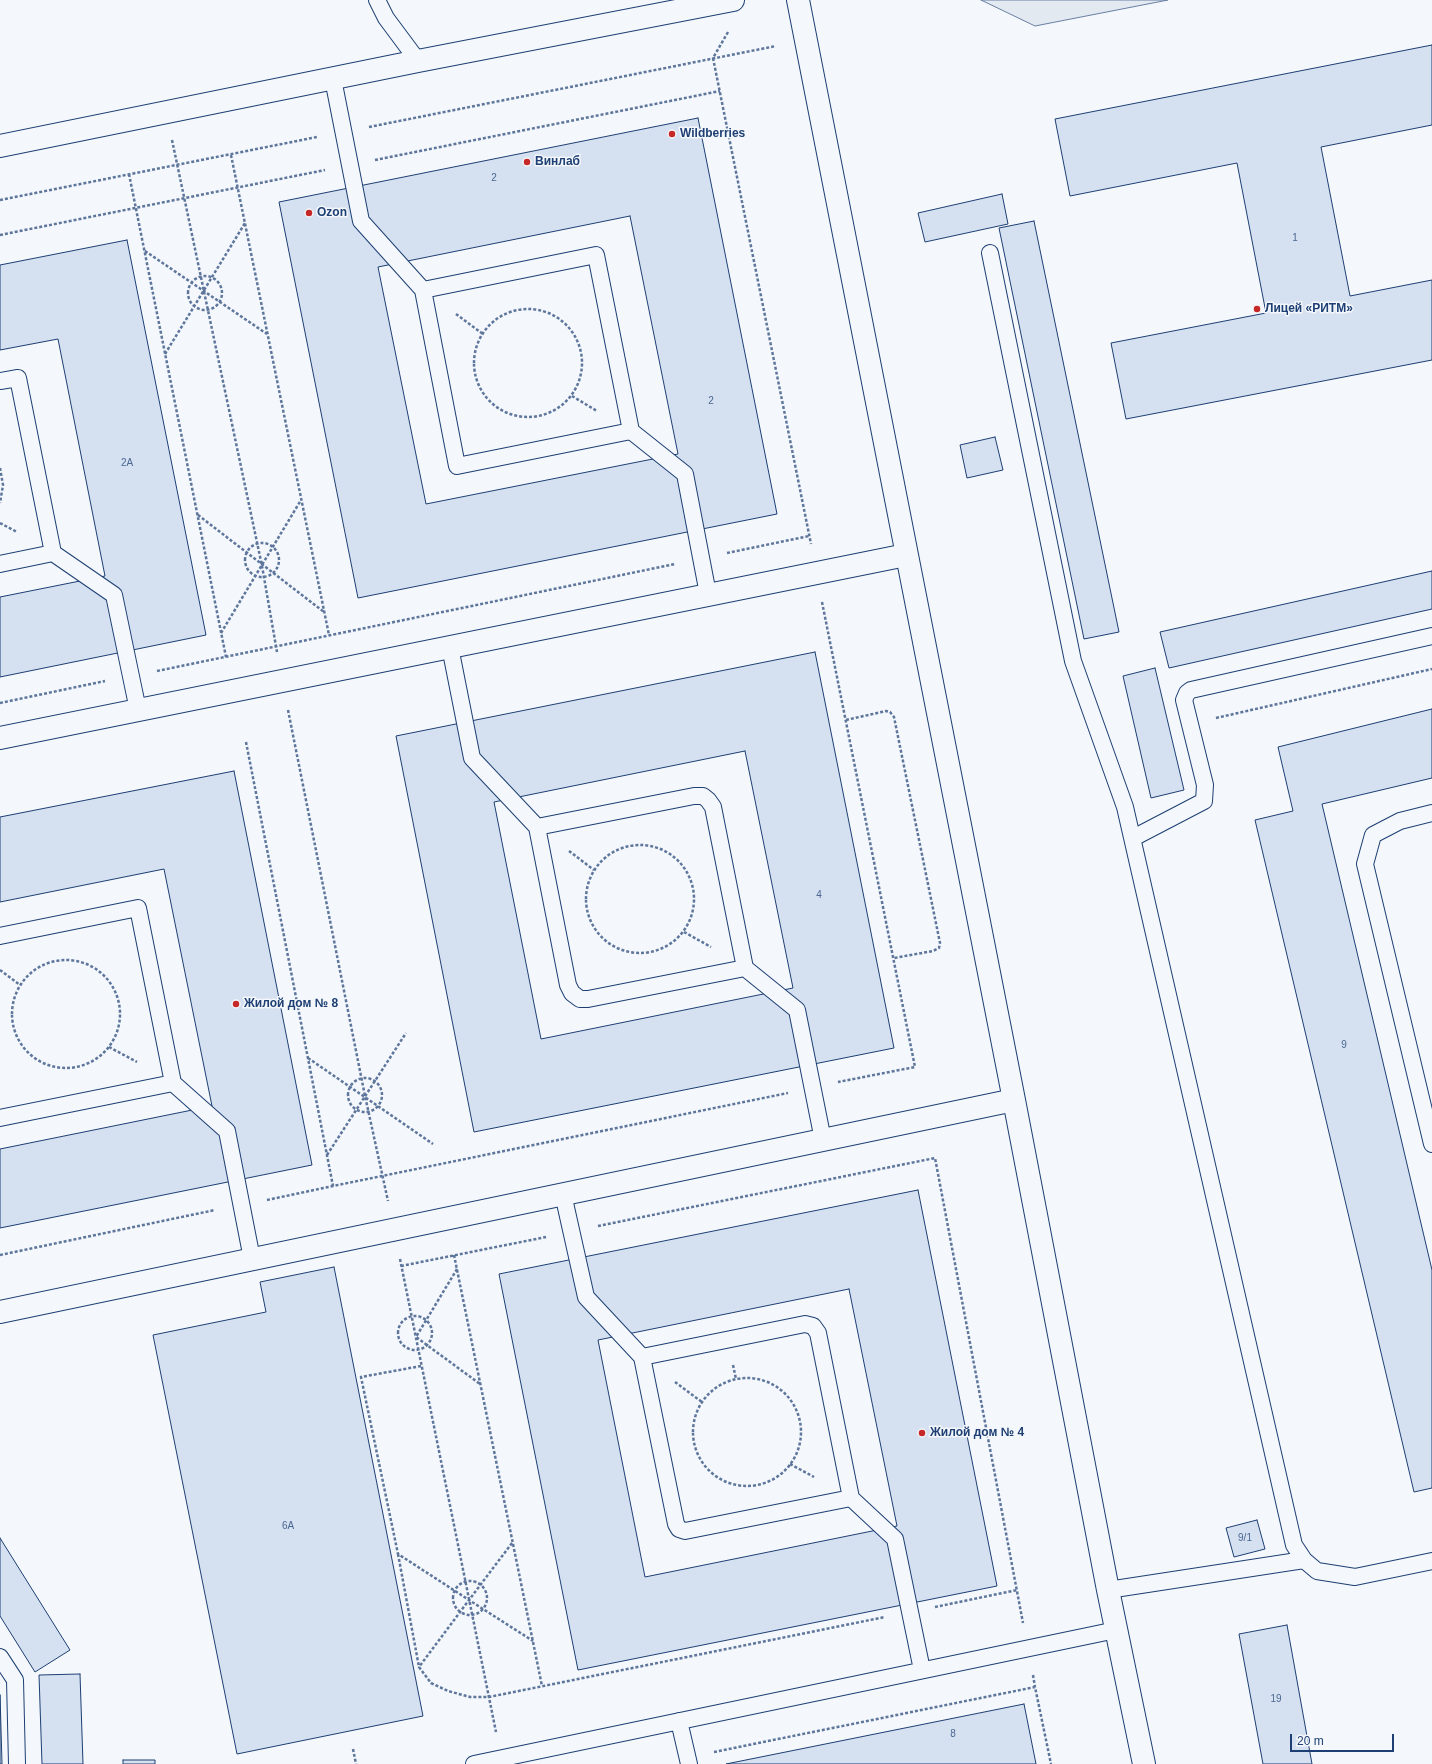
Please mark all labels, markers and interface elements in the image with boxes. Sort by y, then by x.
place label: Wildberries [680,127,745,141]
marker: Wildberries [667,129,677,139]
place label: Винлаб [535,155,580,169]
marker: Винлаб [522,157,532,167]
house number: 2 [491,172,497,184]
place label: Ozon [317,206,347,220]
marker: Ozon [304,208,314,218]
house number: 1 [1292,232,1298,244]
place label: Лицей «РИТМ» [1265,302,1353,316]
marker: Лицей «РИТМ» [1252,304,1262,314]
house number: 2 [708,395,714,407]
house number: 2А [121,457,133,469]
house number: 4 [816,889,822,901]
place label: Жилой дом № 8 [244,997,338,1011]
marker: Жилой дом № 8 [231,999,241,1009]
house number: 9 [1341,1039,1347,1051]
place label: Жилой дом № 4 [930,1426,1024,1440]
marker: Жилой дом № 4 [917,1428,927,1438]
house number: 6А [282,1520,294,1532]
house number: 9/1 [1238,1532,1252,1544]
house number: 19 [1270,1693,1282,1705]
scale bar [1292,1726,1396,1752]
house number: 8 [950,1728,956,1740]
text: 20 m [1297,1734,1324,1748]

